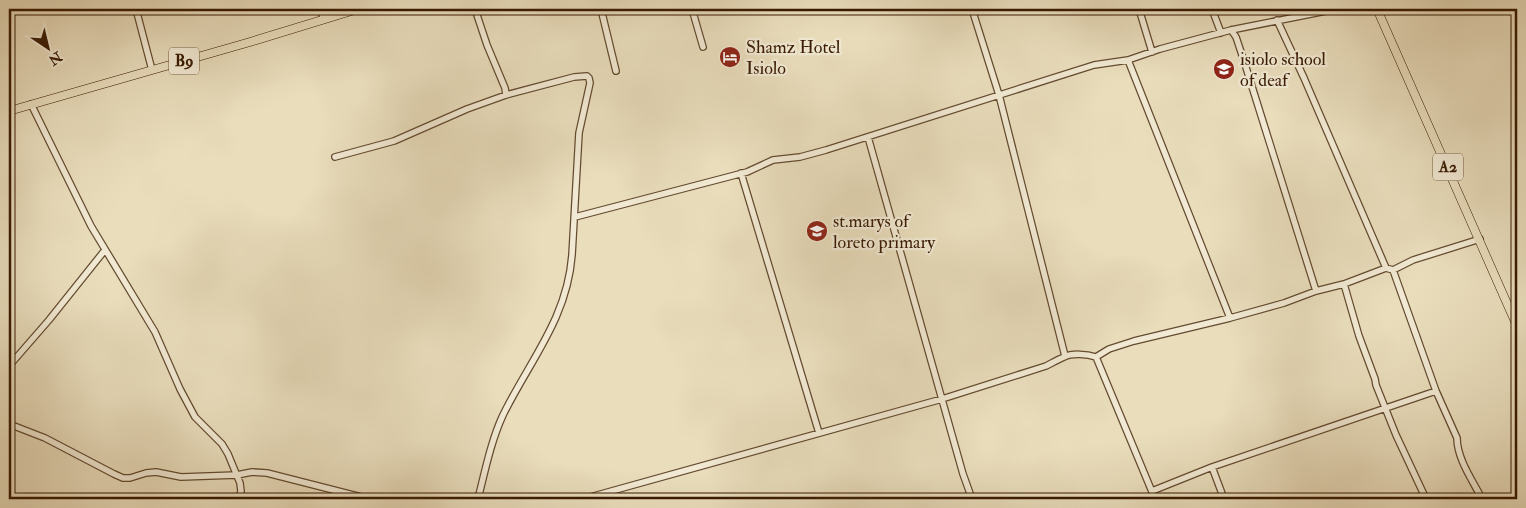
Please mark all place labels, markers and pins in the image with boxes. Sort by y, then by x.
place label: Shamz Hotel Isiolo [746,36,841,80]
hotel icon: Shamz Hotel Isiolo [718,45,742,69]
place label: isiolo school of deaf [1240,48,1326,92]
school or university icon: isiolo school of deaf [1212,57,1236,81]
place label: st.marys of loreto primary [833,210,936,254]
school or university icon: st.marys of loreto primary [805,219,829,243]

